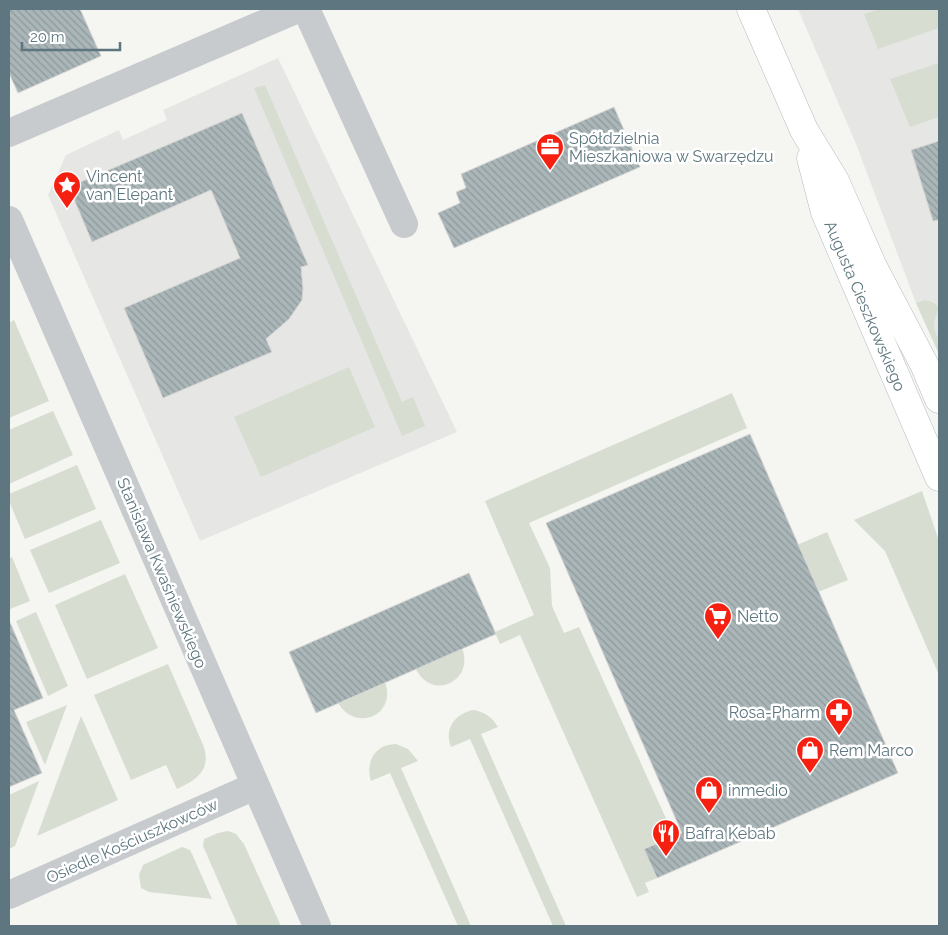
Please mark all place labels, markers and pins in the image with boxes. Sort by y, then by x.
place label: Spółdzielnia Mieszkaniowa w Swarzędzu [569,129,774,166]
office icon: Spółdzielnia Mieszkaniowa w Swarzędzu [535,132,565,171]
place label: Vincent van Elepant [86,167,174,204]
place icon: Vincent van Elepant [52,170,82,209]
supermarket icon: Netto [703,601,733,640]
place label: Netto [737,607,779,626]
pharmacy icon: Rosa-Pharm [824,697,854,736]
place label: Rosa-Pharm [729,703,820,722]
shop icon: Rem Marco [795,735,825,774]
place label: Rem Marco [829,741,914,760]
shop icon: inmedio [694,775,724,814]
place label: inmedio [728,781,788,800]
restaurant icon: Bafra Kebab [651,818,681,857]
place label: Bafra Kebab [685,824,776,843]

